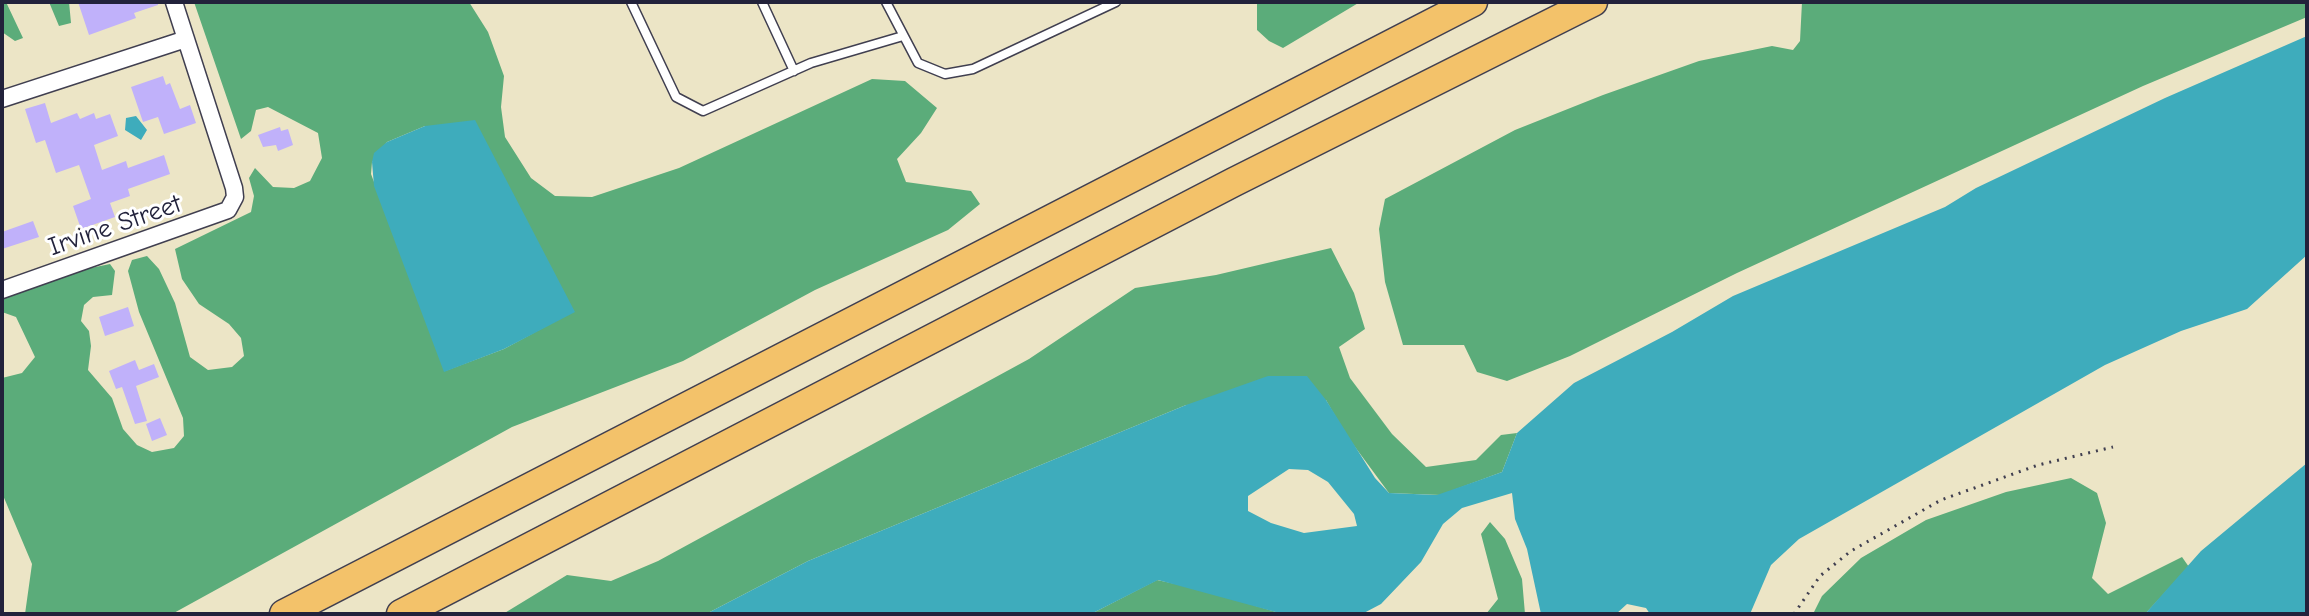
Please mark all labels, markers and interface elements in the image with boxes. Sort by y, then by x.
street label: Irvine Street [44,189,186,263]

